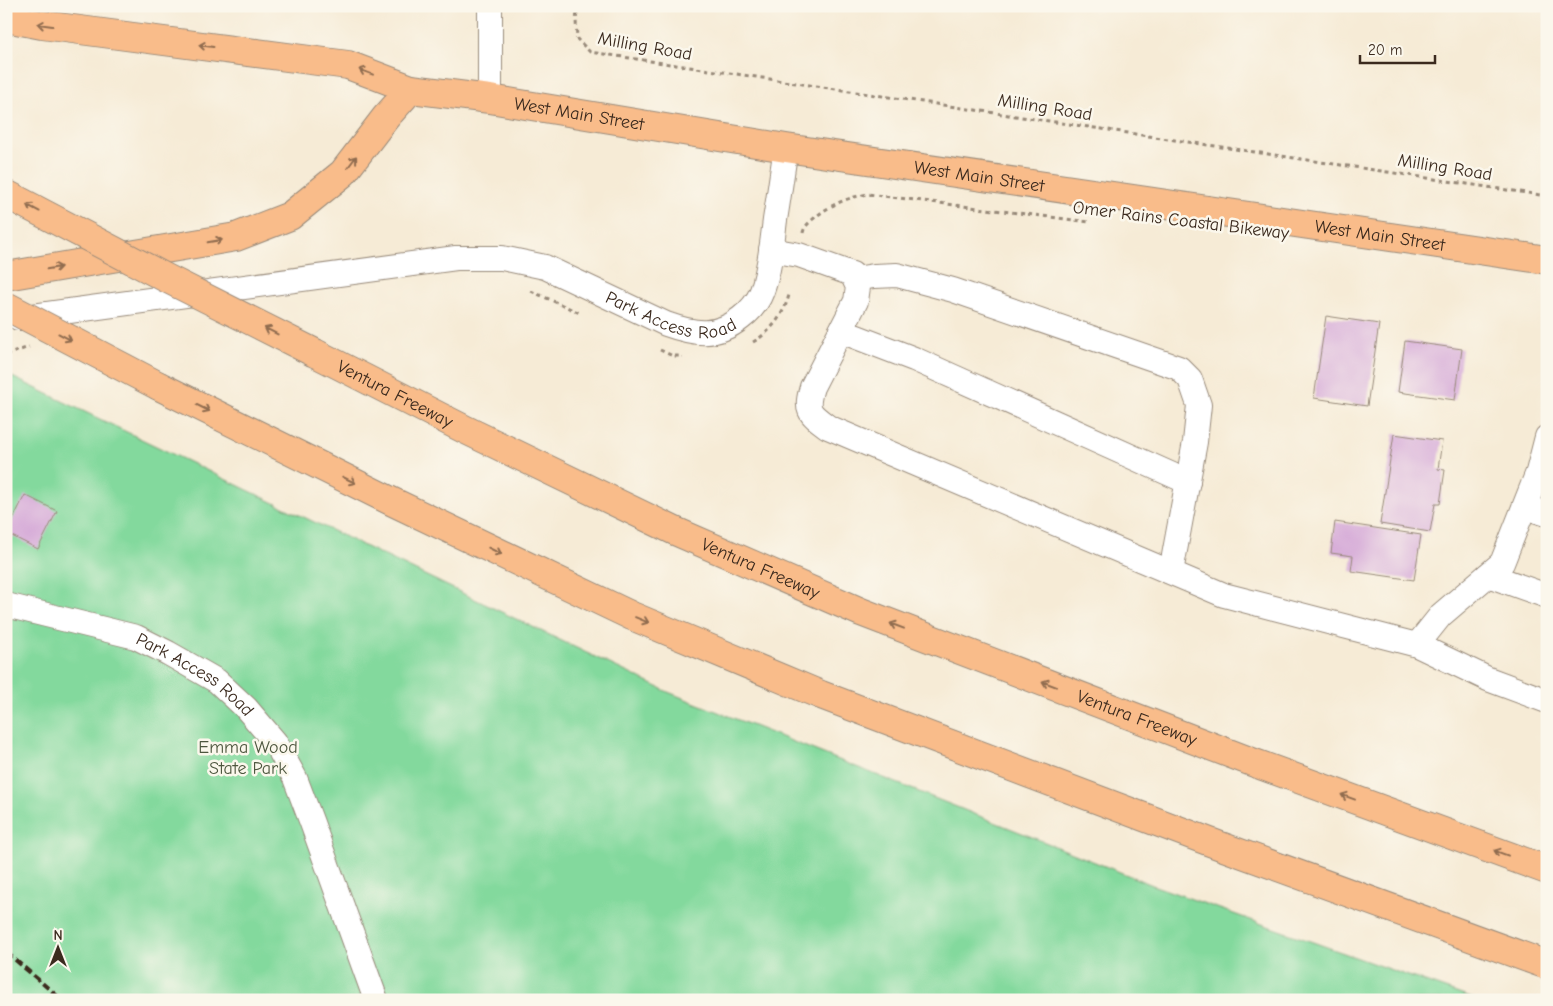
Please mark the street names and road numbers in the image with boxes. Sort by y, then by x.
street label: Milling Road [596,28,694,65]
street label: Milling Road [996,90,1094,125]
street label: West Main Street [512,93,647,136]
street label: Milling Road [1396,150,1494,185]
street label: West Main Street [913,157,1047,197]
street label: Omer Rains Coastal Bikeway [1072,197,1291,244]
street label: West Main Street [1313,216,1447,256]
street label: Park Access Road [602,287,740,343]
street label: Ventura Freeway [334,356,457,433]
street label: Ventura Freeway [698,534,824,604]
street label: Park Access Road [132,629,258,720]
street label: Ventura Freeway [1074,686,1201,751]

